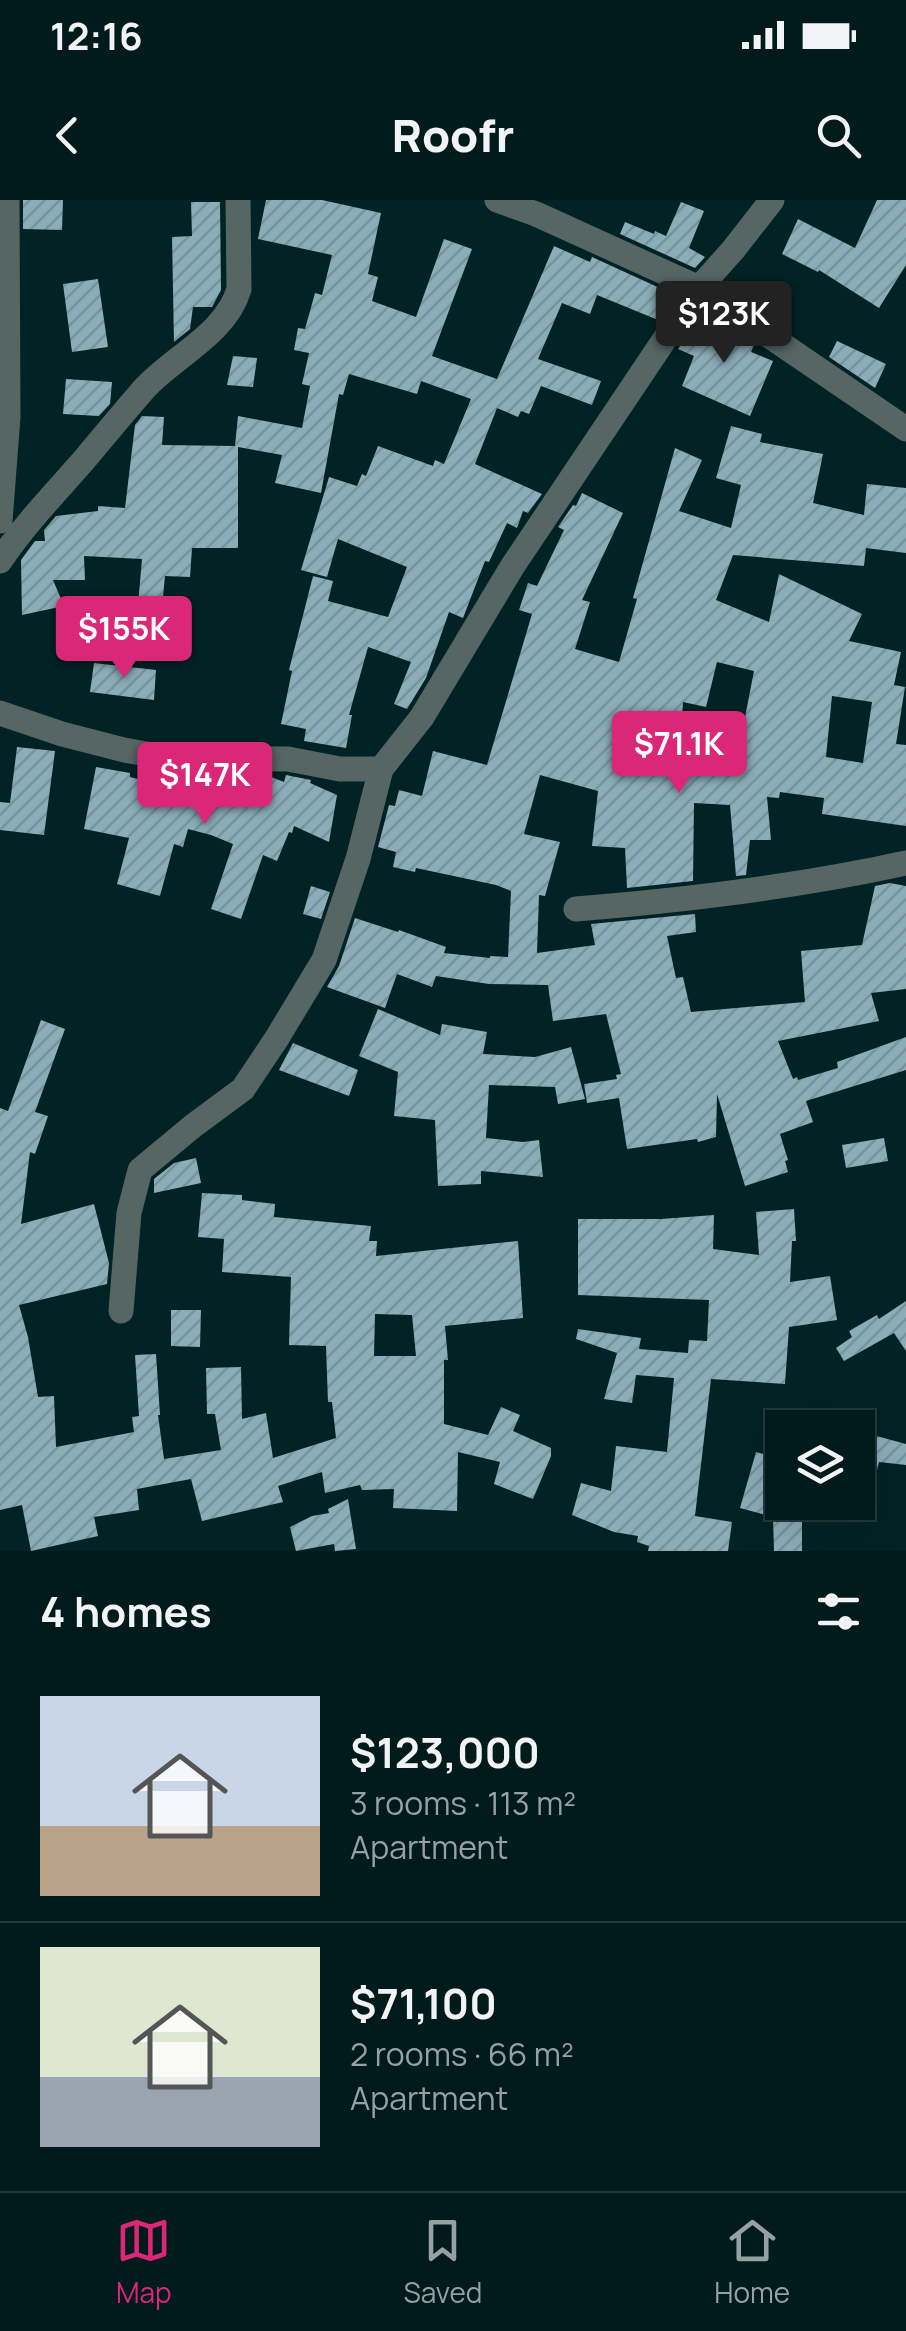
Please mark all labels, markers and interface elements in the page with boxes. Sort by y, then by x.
text: 12:16 [50,9,143,61]
text: Roofr [392,104,514,166]
icon: back [40,108,95,163]
icon: search [811,108,866,163]
pin: $123K [654,281,794,366]
text: $123K [678,291,770,335]
pin: $155K [54,596,194,681]
text: $155K [78,606,170,650]
pin: $71.1K [598,711,760,796]
text: $71.1K [634,721,724,765]
pin: $147K [135,742,275,827]
text: $147K [159,752,251,796]
map controls [765,1410,875,1520]
button: layers [765,1410,875,1520]
text: 4 homes [40,1582,212,1640]
icon: filters [811,1584,866,1639]
text: $123,000 [350,1723,540,1781]
icon: home [120,1736,240,1856]
text: 3 rooms · 113 m² [350,1781,576,1825]
text: Apartment [350,1825,508,1869]
text: $71,100 [350,1974,497,2032]
icon: home [120,1987,240,2107]
text: 2 rooms · 66 m² [350,2032,574,2076]
text: Apartment [350,2076,508,2120]
tab: Map [116,2213,172,2311]
tab: Saved [404,2213,482,2311]
tab: Home [714,2213,790,2311]

